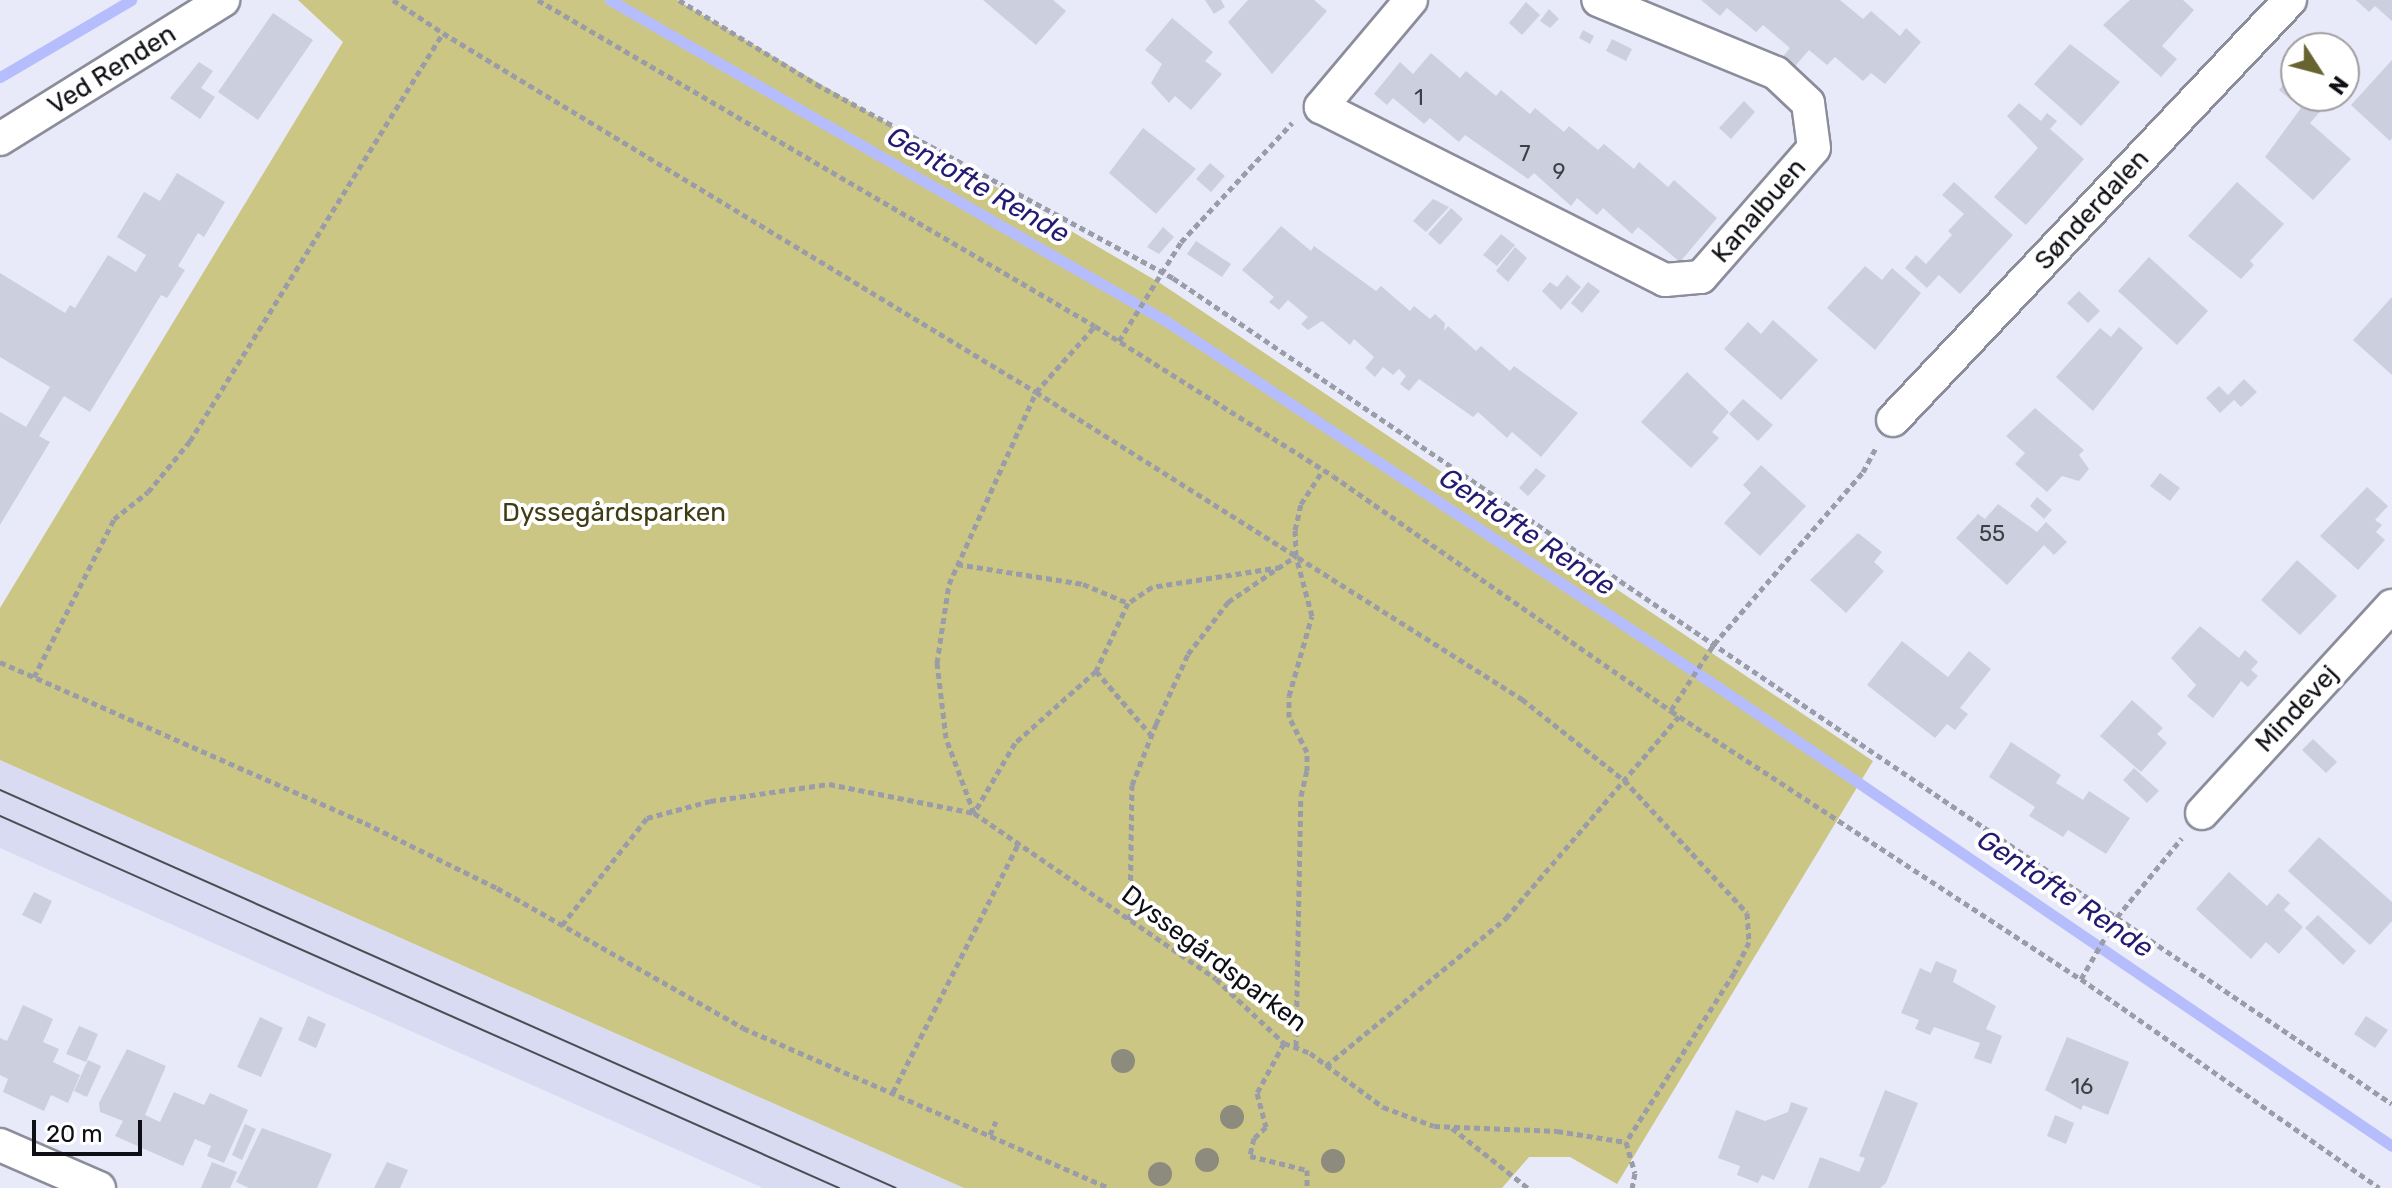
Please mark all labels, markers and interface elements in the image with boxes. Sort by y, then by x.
street label: Ved Renden [42,18,182,122]
north arrow [2280,32,2360,112]
text: N [2323,71,2354,100]
house number: 1 [1414,85,1424,111]
water label: Gentofte Rende [881,119,1075,251]
house number: 7 [1519,141,1531,167]
street label: Sønderdalen [2028,143,2156,277]
street label: Kanalbuen [1705,153,1813,269]
house number: 9 [1552,159,1566,185]
water label: Gentofte Rende [1433,461,1621,603]
park label: Dyssegårdsparken [502,497,726,529]
house number: 55 [1979,521,2005,547]
street label: Mindevej [2249,659,2345,759]
water label: Gentofte Rende [1971,823,2159,965]
street label: Dyssegårdsparken [1115,879,1313,1039]
house number: 16 [2071,1074,2093,1100]
scale bar [36,1104,146,1154]
text: 20 m [46,1120,103,1148]

